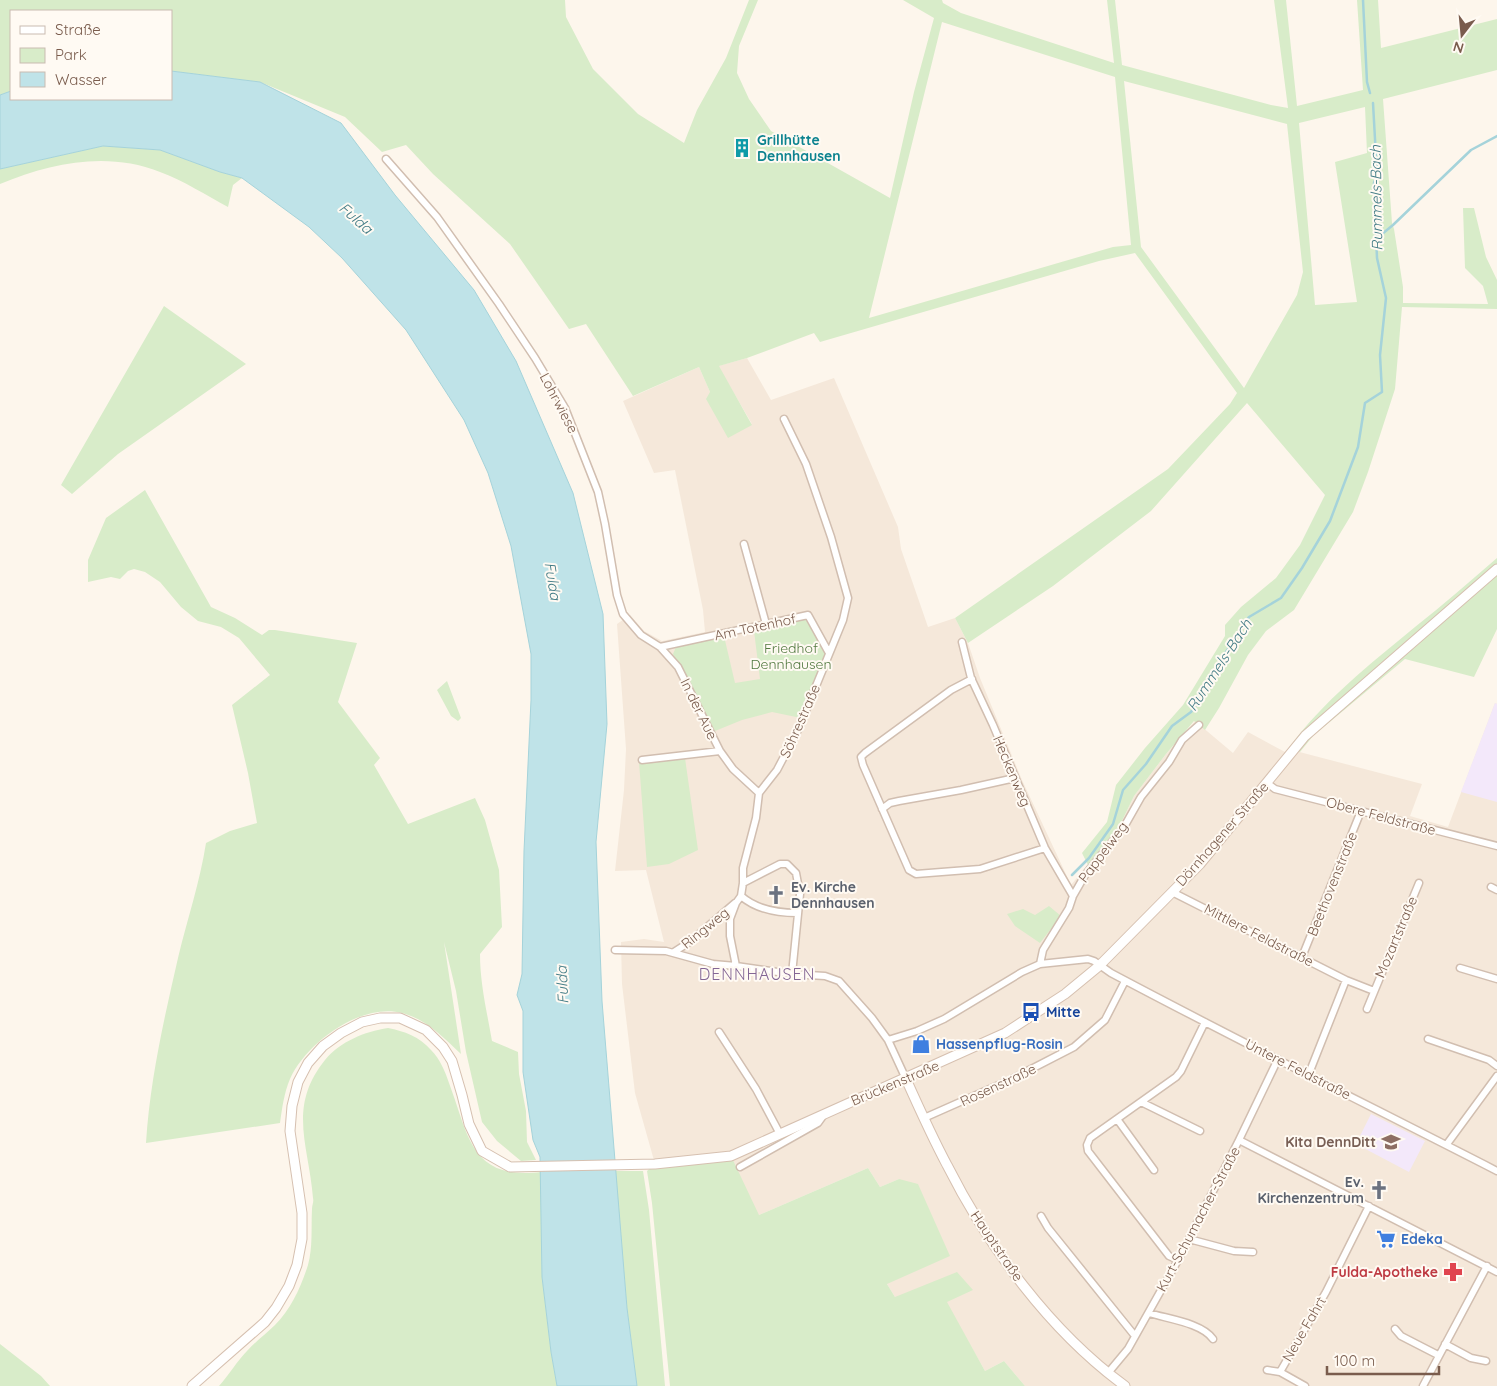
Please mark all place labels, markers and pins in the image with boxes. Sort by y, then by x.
place label: Grillhütte Dennhausen [757,131,841,165]
building icon: Grillhütte Dennhausen [731,137,753,159]
place label: Ev. Kirche Dennhausen [791,878,875,912]
church icon: Ev. Kirche Dennhausen [765,884,787,906]
bus stop icon: Mitte [1020,1001,1042,1023]
place label: Mitte [1046,1003,1080,1021]
shop icon: Hassenpflug-Rosin [910,1033,932,1055]
place label: Hassenpflug-Rosin [936,1035,1063,1053]
school or university icon: Kita DennDitt [1380,1131,1402,1153]
place label: Kita DennDitt [1285,1133,1376,1151]
place label: Ev. Kirchenzentrum [1258,1173,1364,1207]
church icon: Ev. Kirchenzentrum [1368,1179,1390,1201]
supermarket icon: Edeka [1375,1228,1397,1250]
place label: Edeka [1401,1230,1443,1248]
pharmacy icon: Fulda-Apotheke [1442,1261,1464,1283]
place label: Fulda-Apotheke [1331,1263,1438,1281]

